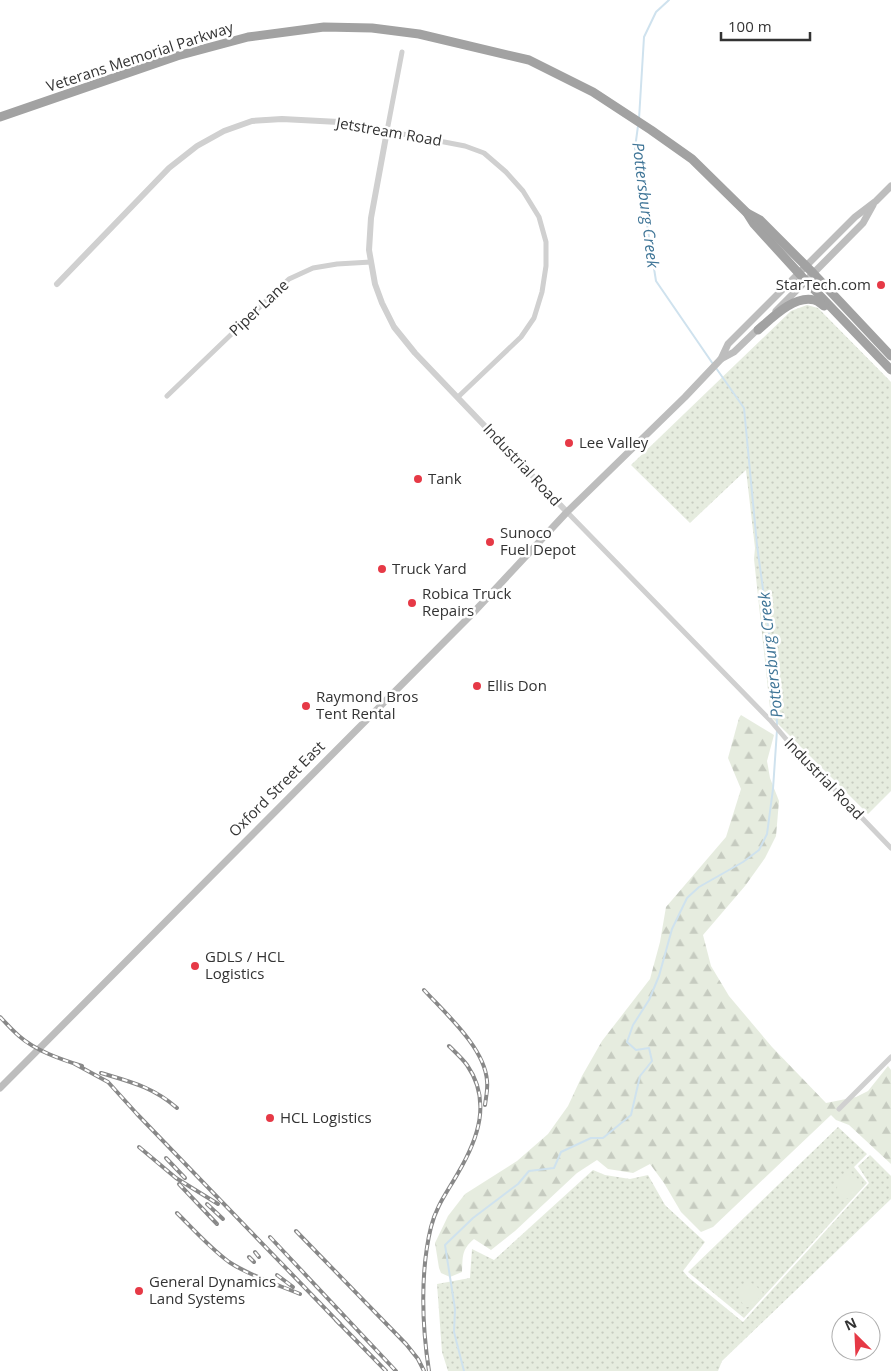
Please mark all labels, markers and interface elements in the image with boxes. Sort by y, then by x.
scale bar [721,10,810,42]
street label: Veterans Memorial Parkway [44,16,236,96]
text: 100 m [728,16,772,36]
street label: Jetstream Road [333,112,443,150]
water label: Pottersburg Creek [627,141,665,270]
place label: StarTech.com [776,274,871,294]
street label: Piper Lane [224,275,292,340]
marker: StarTech.com [875,279,887,291]
street label: Industrial Road [479,419,566,510]
place label: Lee Valley [579,432,649,452]
marker: Lee Valley [563,437,575,449]
place label: Tank [428,468,462,488]
marker: Tank [412,473,424,485]
place label: Sunoco Fuel Depot [500,522,576,559]
marker: Sunoco Fuel Depot [484,536,496,548]
place label: Truck Yard [392,558,467,578]
marker: Truck Yard [376,563,388,575]
place label: Robica Truck Repairs [422,583,511,620]
water label: Pottersburg Creek [752,590,788,719]
marker: Robica Truck Repairs [406,597,418,609]
place label: Ellis Don [487,675,547,695]
marker: Ellis Don [471,680,483,692]
place label: Raymond Bros Tent Rental [316,686,418,723]
marker: Raymond Bros Tent Rental [300,700,312,712]
street label: Industrial Road [781,733,869,823]
street label: Oxford Street East [224,736,329,841]
place label: GDLS / HCL Logistics [205,946,285,983]
marker: GDLS / HCL Logistics [189,960,201,972]
place label: HCL Logistics [280,1107,372,1127]
marker: HCL Logistics [264,1112,276,1124]
place label: General Dynamics Land Systems [149,1271,276,1308]
marker: General Dynamics Land Systems [133,1285,145,1297]
north arrow [831,1311,881,1361]
text: N [841,1313,860,1335]

